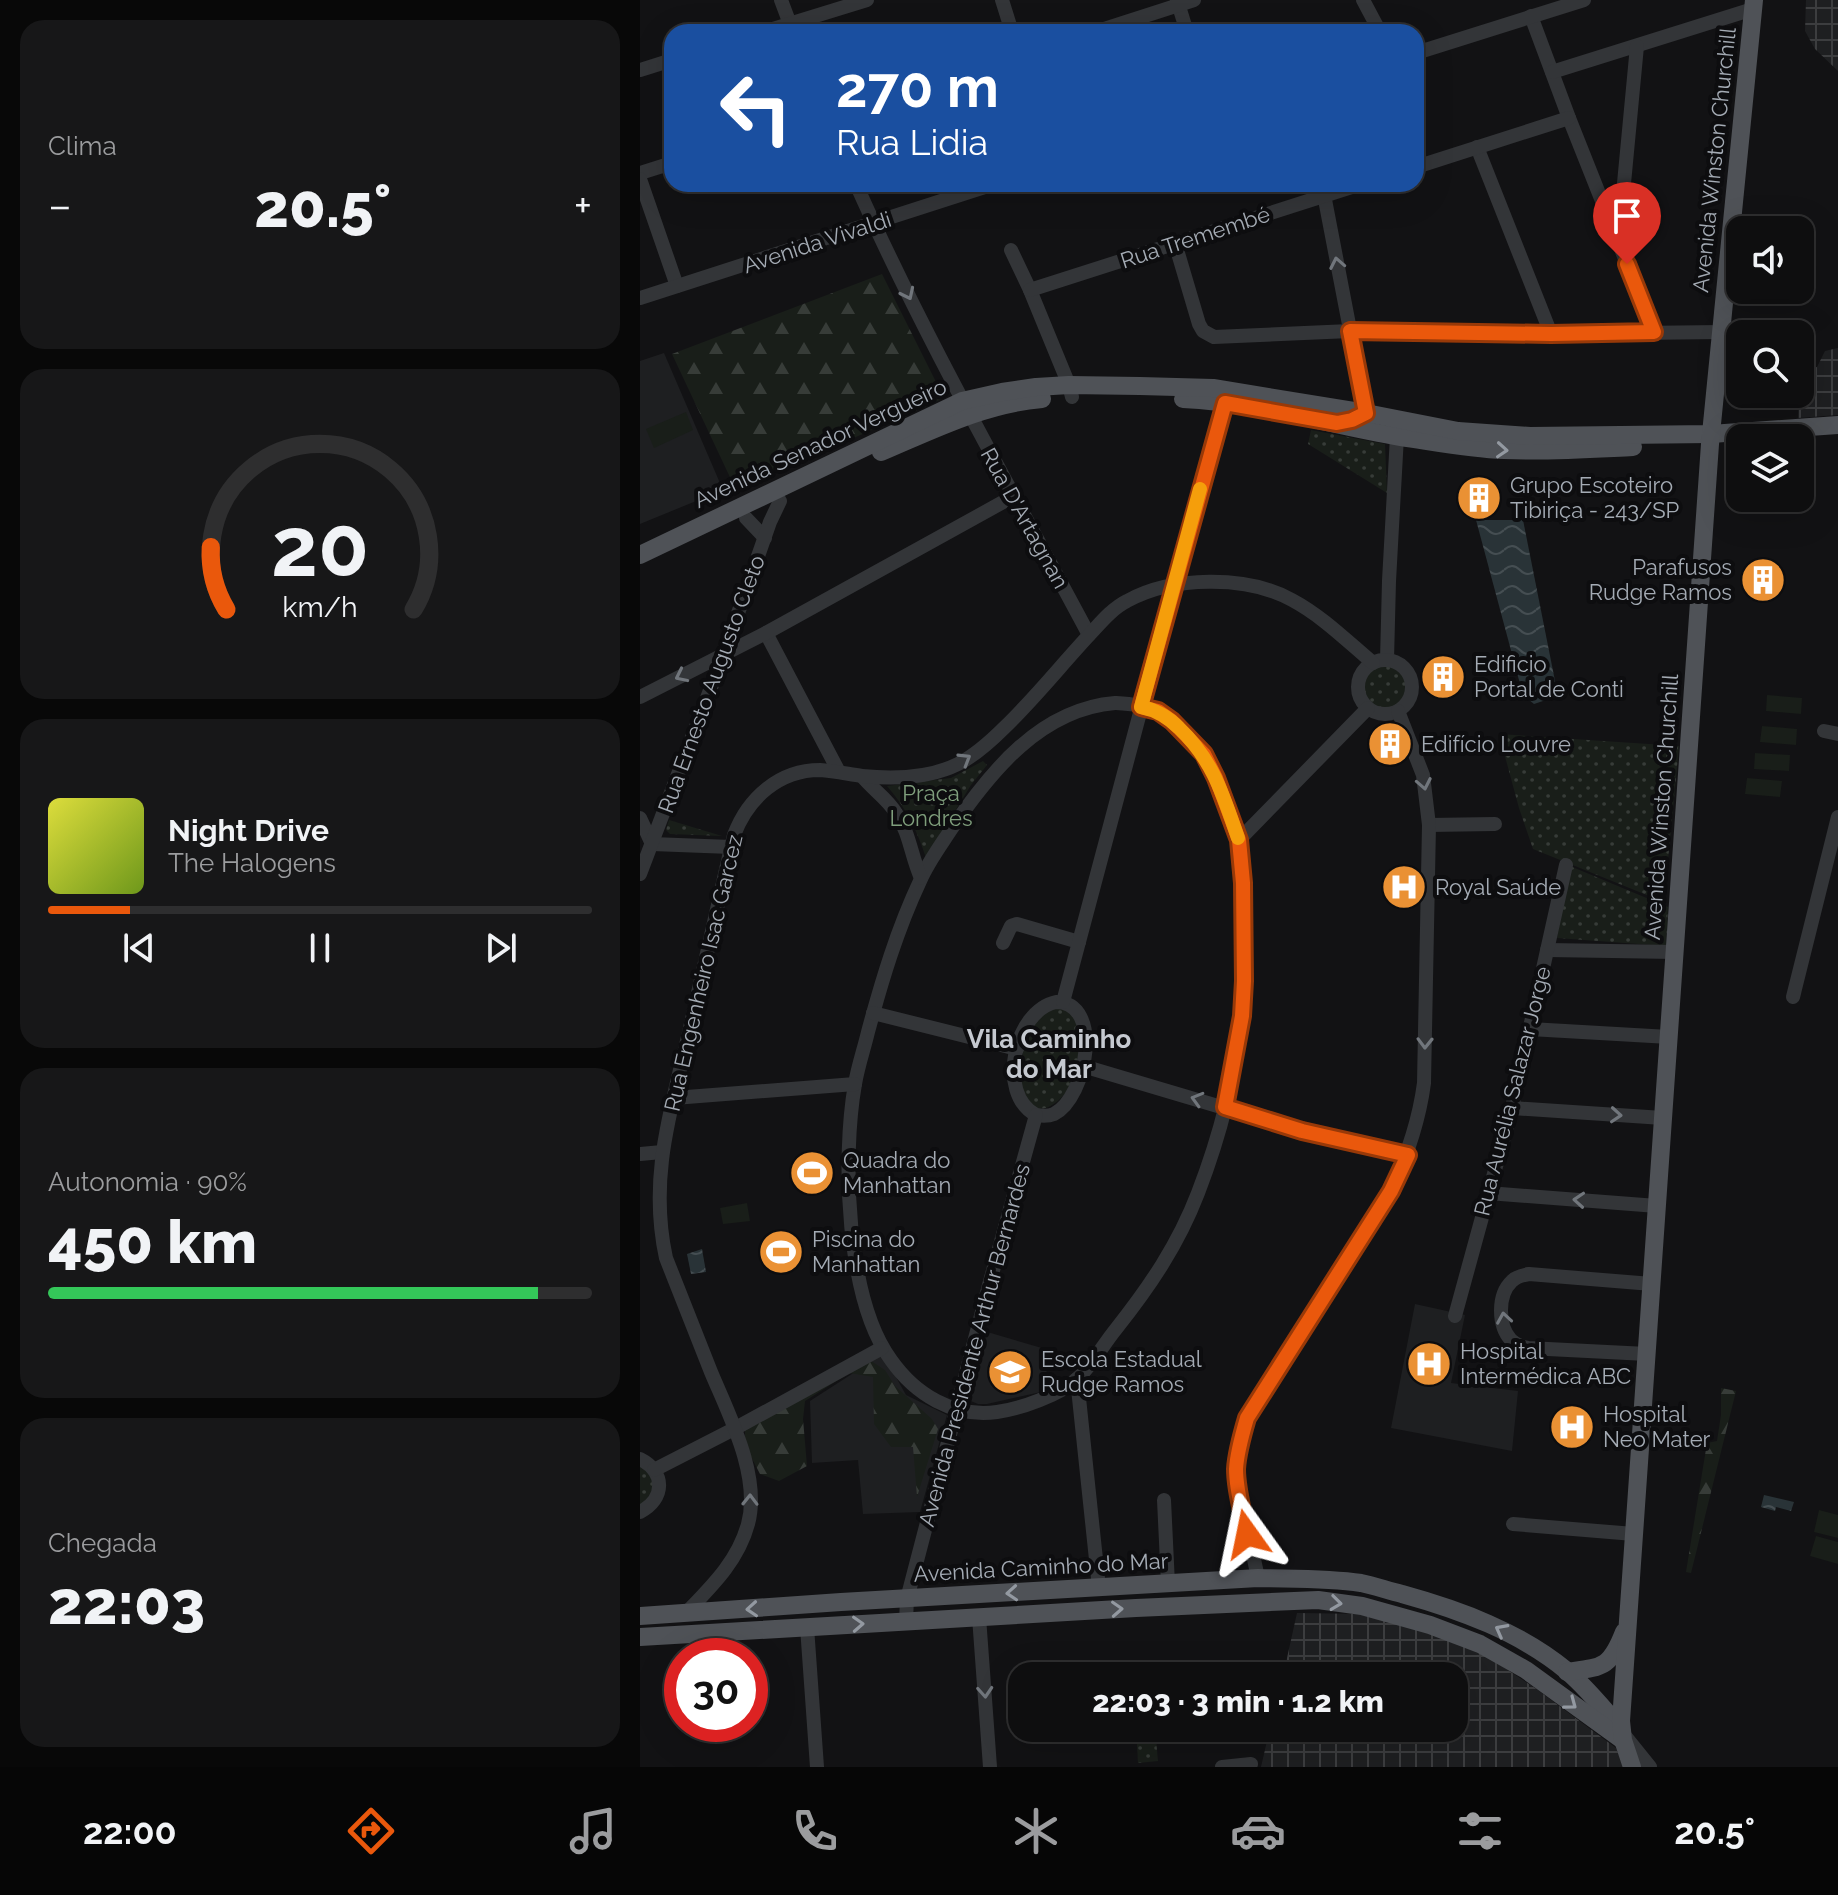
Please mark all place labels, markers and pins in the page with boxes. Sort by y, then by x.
pin [1593,182,1661,264]
place label: Grupo Escoteiro Tibiriça - 243/SP [1510,472,1680,523]
building icon: Grupo Escoteiro Tibiriça - 243/SP [1455,474,1503,522]
place label: Parafusos Rudge Ramos [1589,554,1732,605]
building icon: Parafusos Rudge Ramos [1739,556,1787,604]
place label: Edificio Portal de Conti [1474,651,1624,702]
building icon: Edificio Portal de Conti [1419,653,1467,701]
building icon: Edifício Louvre [1366,720,1414,768]
place label: Edifício Louvre [1421,731,1571,757]
hospital icon: Royal Saúde [1380,863,1428,911]
place label: Royal Saúde [1435,874,1561,900]
place label: Quadra do Manhattan [843,1147,951,1198]
sports icon: Quadra do Manhattan [788,1149,836,1197]
place label: Piscina do Manhattan [812,1226,920,1277]
sports icon: Piscina do Manhattan [757,1228,805,1276]
place label: Hospital Intermédica ABC [1460,1338,1631,1389]
hospital icon: Hospital Intermédica ABC [1405,1340,1453,1388]
place label: Escola Estadual Rudge Ramos [1041,1346,1202,1397]
school or university icon: Escola Estadual Rudge Ramos [986,1348,1034,1396]
place label: Hospital Neo Mater [1603,1401,1711,1452]
hospital icon: Hospital Neo Mater [1548,1403,1596,1451]

